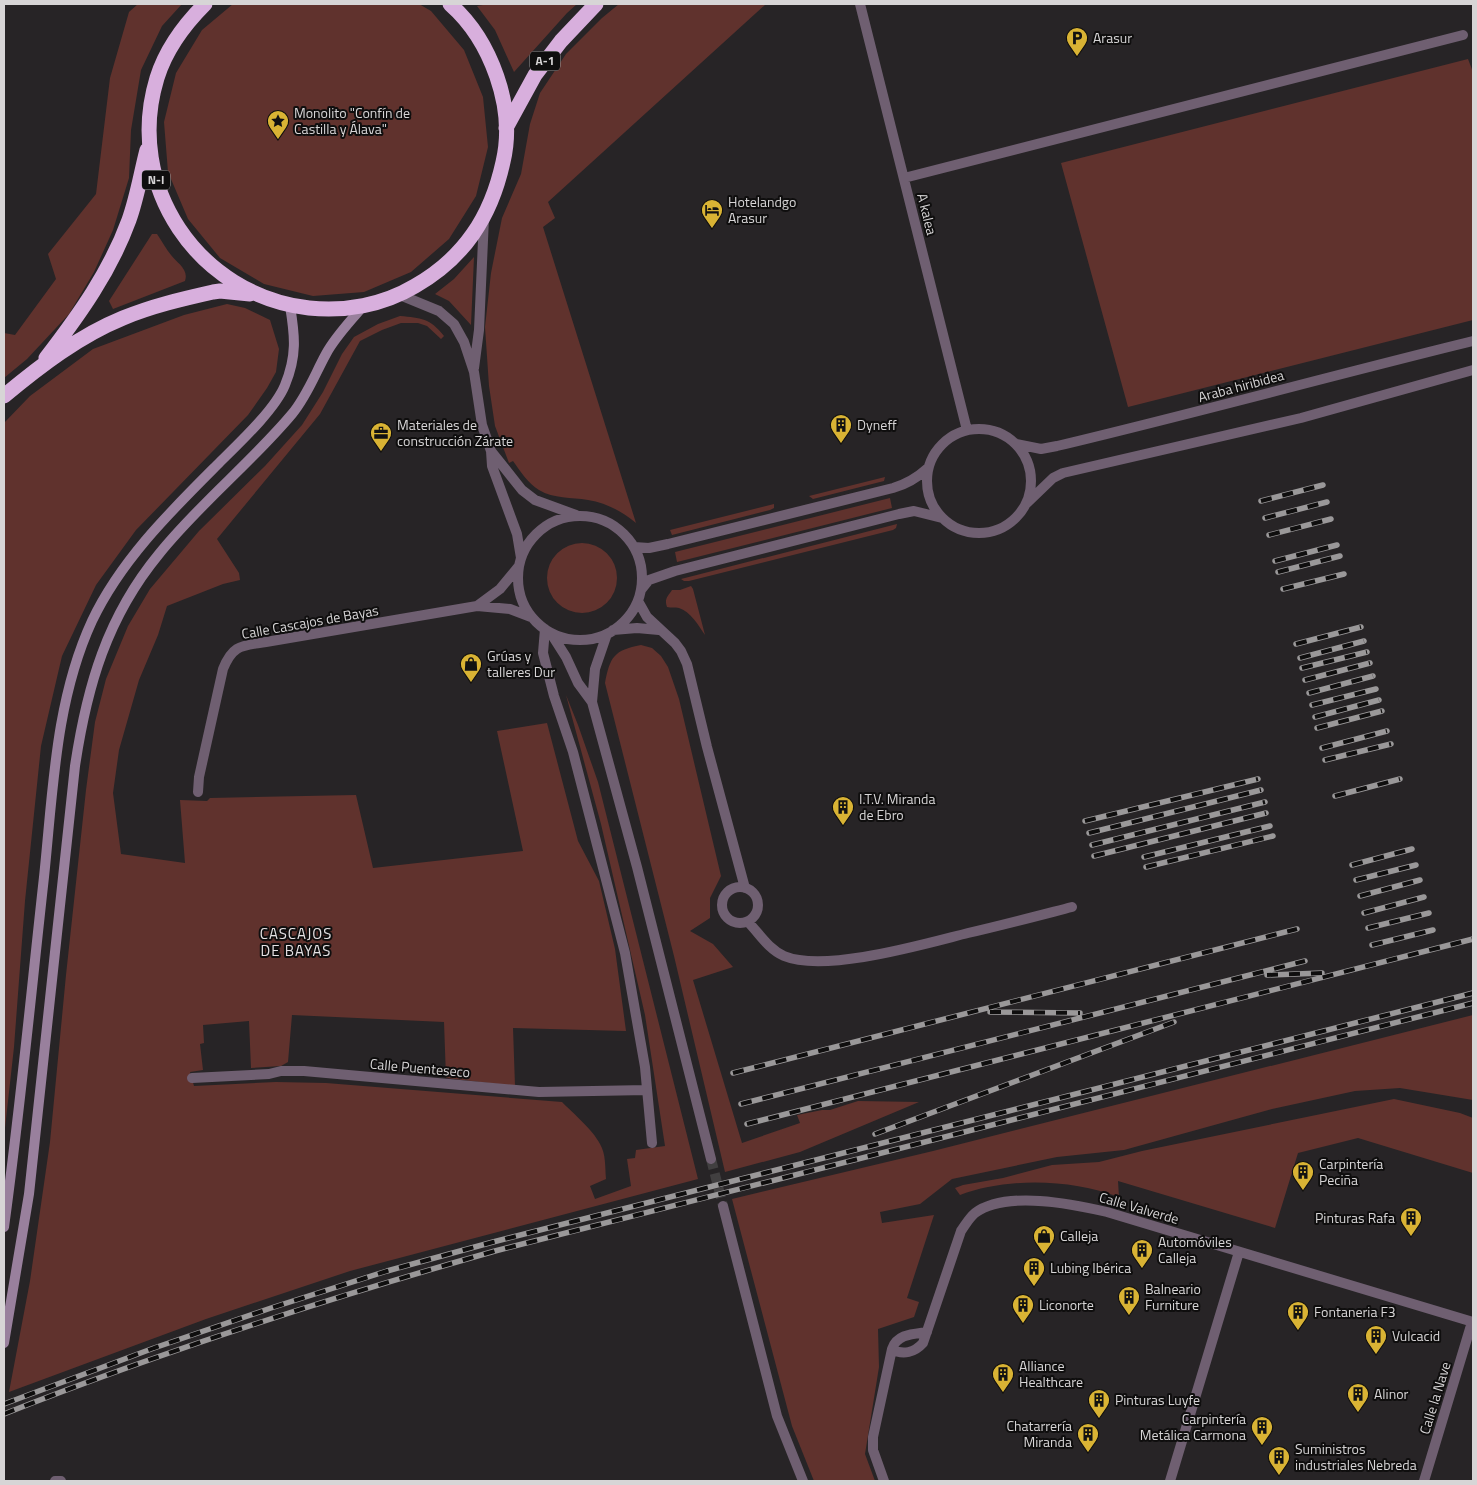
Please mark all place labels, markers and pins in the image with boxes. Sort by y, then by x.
parking icon: Arasur [1065,26,1089,57]
place label: Arasur [1093,27,1132,48]
place label: Monolito "Confín de Castilla y Álava" [294,102,410,139]
place icon: Monolito "Confín de Castilla y Álava" [266,109,290,140]
place label: Hotelandgo Arasur [728,191,796,228]
hotel icon: Hotelandgo Arasur [700,198,724,229]
building icon: Dyneff [829,413,853,444]
place label: Materiales de construcción Zárate [397,414,513,451]
place label: Dyneff [857,414,897,435]
office icon: Materiales de construcción Zárate [369,421,393,452]
place label: Grúas y talleres Dur [487,645,555,682]
shop icon: Grúas y talleres Dur [459,652,483,683]
place label: I.T.V. Miranda de Ebro [859,788,935,825]
building icon: I.T.V. Miranda de Ebro [831,795,855,826]
place label: Carpintería Peciña [1319,1153,1383,1190]
building icon: Carpintería Peciña [1291,1160,1315,1191]
building icon: Pinturas Rafa [1399,1206,1423,1237]
place label: Pinturas Rafa [1315,1207,1395,1228]
shop icon: Calleja [1032,1224,1056,1255]
place label: Calleja [1060,1225,1098,1246]
place label: Automóviles Calleja [1158,1231,1232,1268]
building icon: Automóviles Calleja [1130,1238,1154,1269]
building icon: Lubing Ibérica [1022,1256,1046,1287]
place label: Lubing Ibérica [1050,1257,1131,1278]
place label: Balneario Furniture [1145,1278,1201,1315]
building icon: Balneario Furniture [1117,1285,1141,1316]
building icon: Liconorte [1011,1293,1035,1324]
place label: Liconorte [1039,1294,1094,1315]
building icon: Fontaneria F3 [1286,1300,1310,1331]
place label: Fontaneria F3 [1314,1301,1396,1322]
building icon: Vulcacid [1364,1324,1388,1355]
place label: Vulcacid [1392,1325,1440,1346]
place label: Alliance Healthcare [1019,1355,1083,1392]
building icon: Alliance Healthcare [991,1362,1015,1393]
building icon: Alinor [1346,1382,1370,1413]
place label: Alinor [1374,1383,1409,1404]
building icon: Pinturas Luyfe [1087,1388,1111,1419]
place label: Pinturas Luyfe [1115,1389,1200,1410]
place label: Carpintería Metálica Carmona [1140,1408,1246,1445]
place label: Chatarrería Miranda [1006,1415,1072,1452]
building icon: Carpintería Metálica Carmona [1250,1415,1274,1446]
building icon: Chatarrería Miranda [1076,1422,1100,1453]
place label: Suministros industriales Nebreda [1295,1438,1417,1475]
building icon: Suministros industriales Nebreda [1267,1445,1291,1476]

